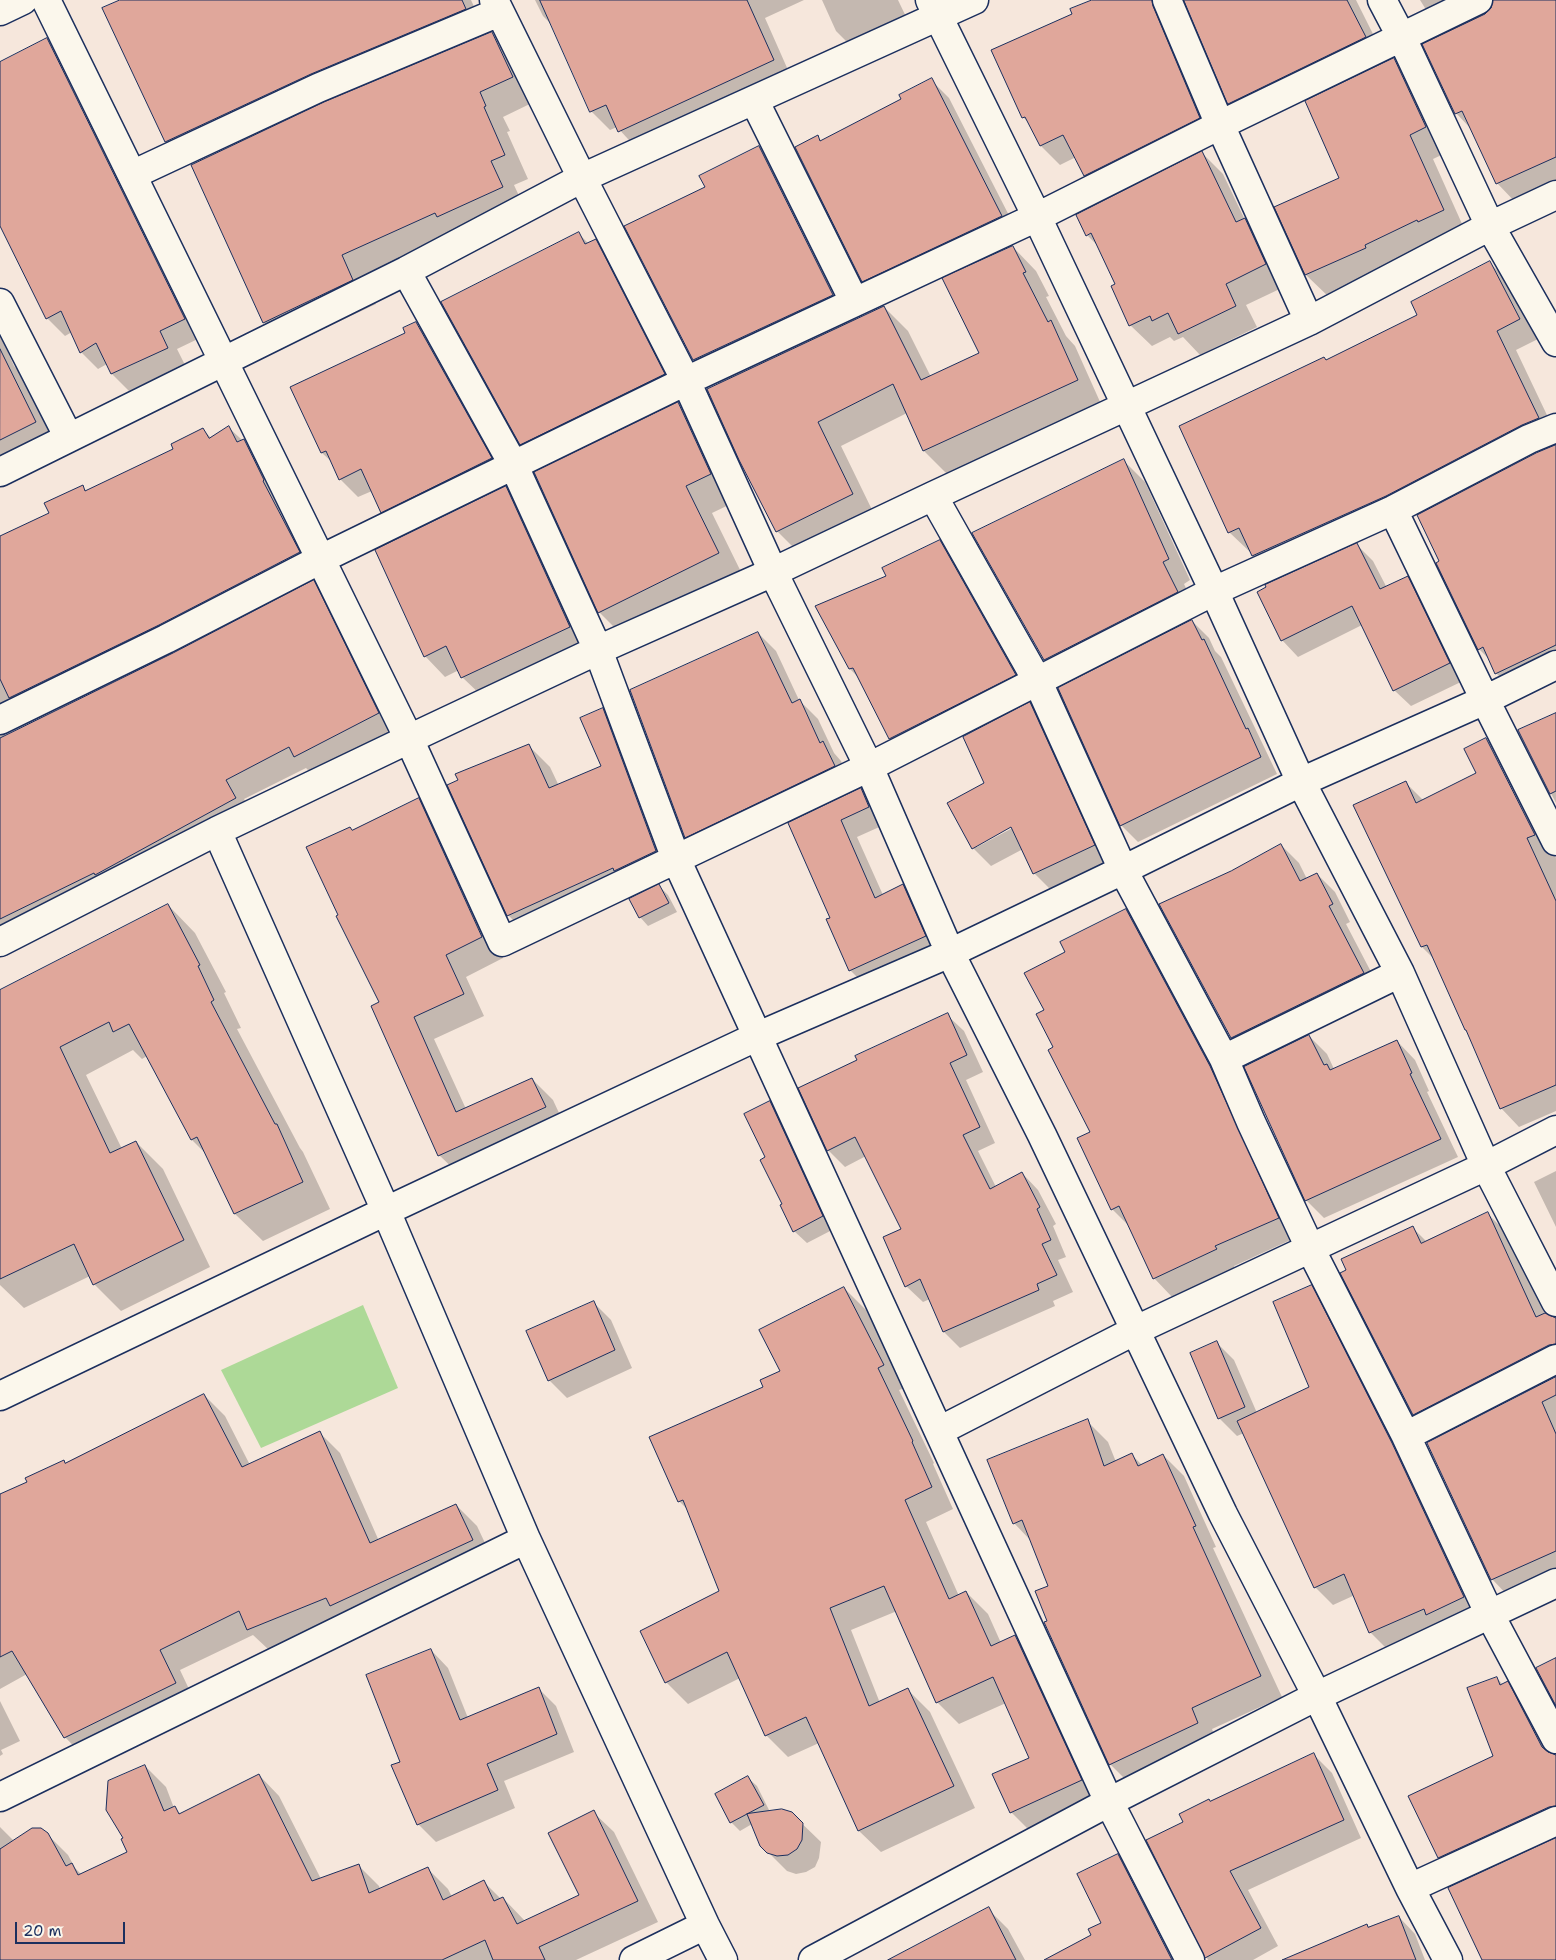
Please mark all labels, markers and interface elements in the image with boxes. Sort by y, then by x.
scale bar [18,1912,128,1944]
text: 20 m [23,1921,62,1941]

